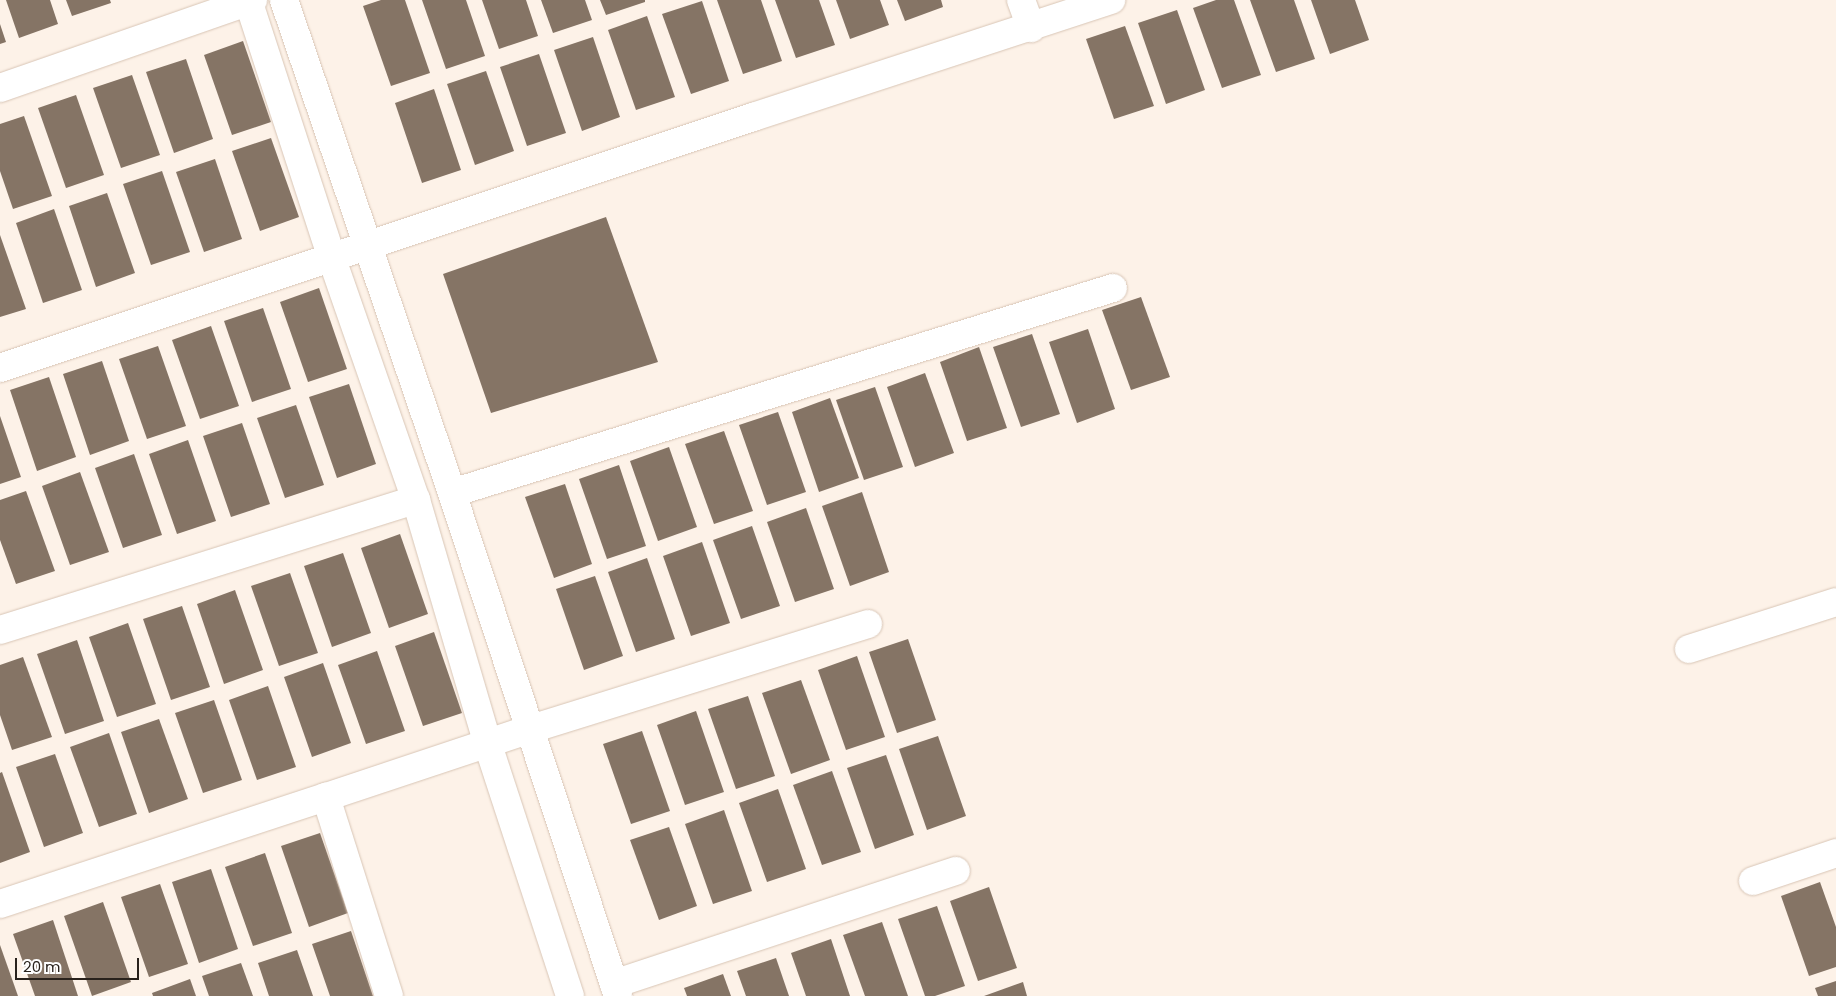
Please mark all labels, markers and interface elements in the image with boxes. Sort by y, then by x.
scale bar [18,948,141,980]
text: 20 m [23,956,61,977]

